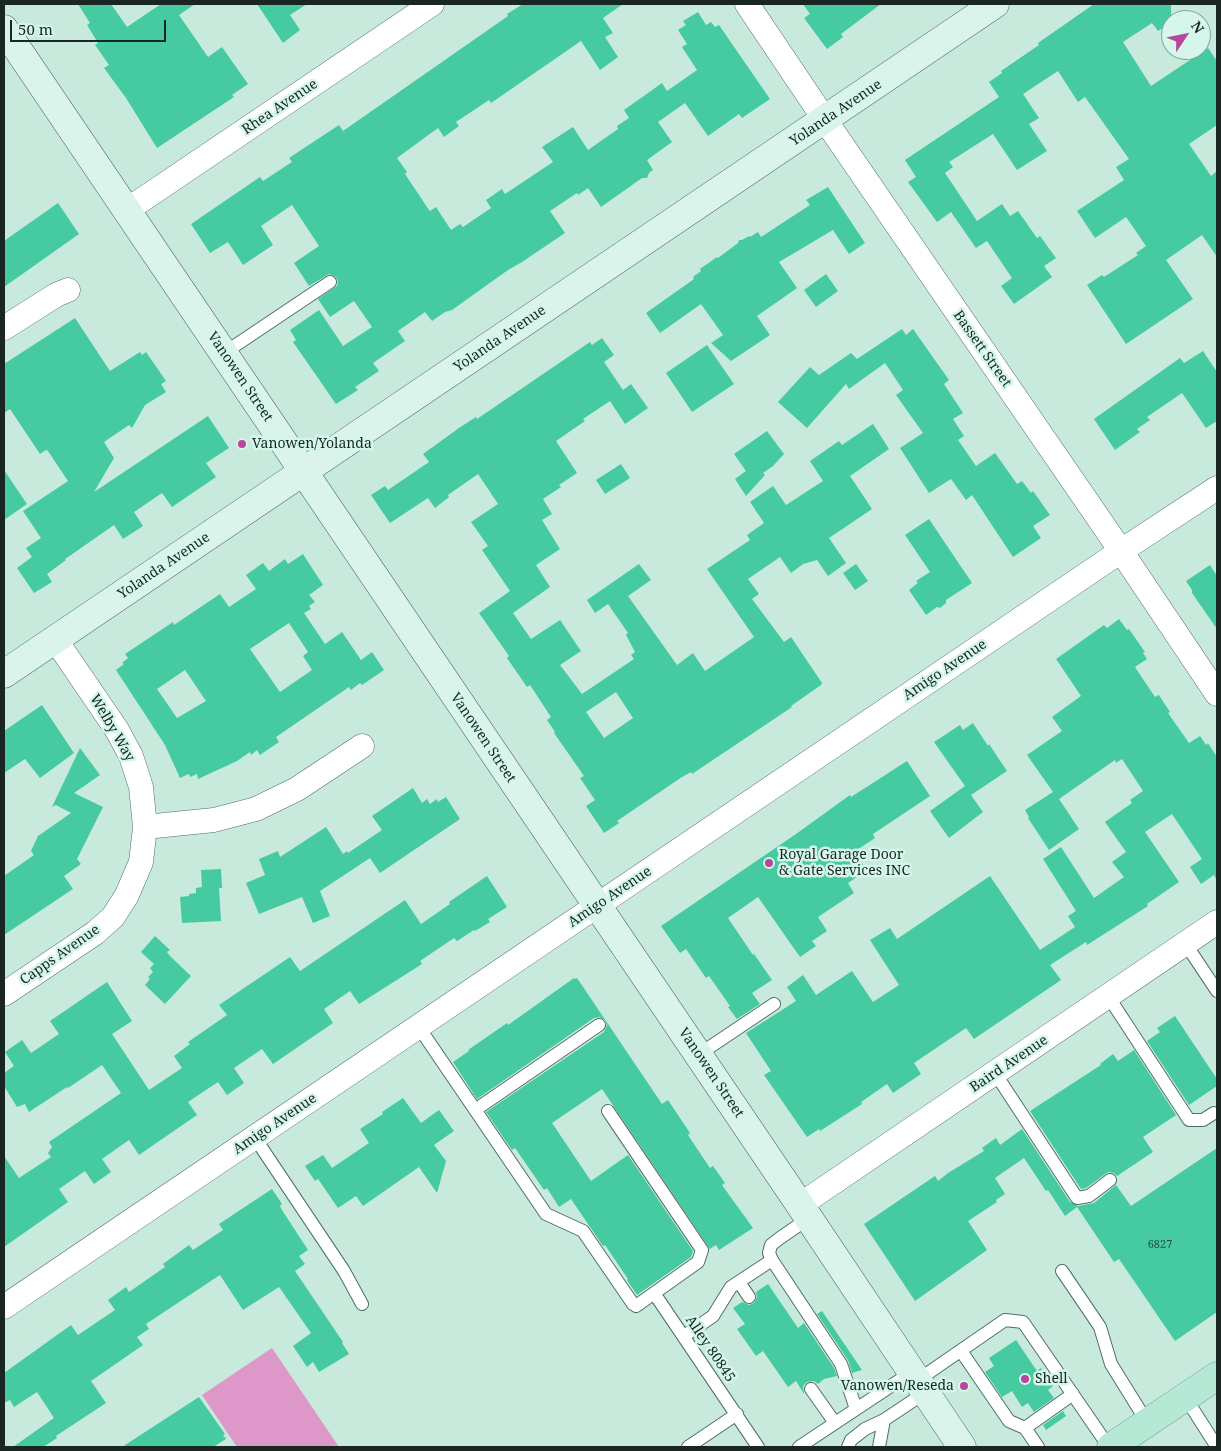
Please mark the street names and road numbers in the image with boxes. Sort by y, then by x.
street label: Rhea Avenue [239,76,321,138]
street label: Yolanda Avenue [787,76,885,150]
street label: Yolanda Avenue [451,302,549,376]
street label: Bassett Street [949,307,1015,391]
street label: Vanowen Street [204,329,276,425]
street label: Yolanda Avenue [115,529,213,603]
street label: Amigo Avenue [900,636,990,704]
street label: Vanowen Street [447,690,519,786]
street label: Welby Way [86,691,138,765]
street label: Amigo Avenue [565,863,655,931]
street label: Capps Avenue [17,921,103,989]
street label: Vanowen Street [675,1025,747,1121]
street label: Baird Avenue [967,1032,1051,1096]
street label: Amigo Avenue [230,1090,320,1158]
street label: Alley 80845 [682,1313,738,1385]

